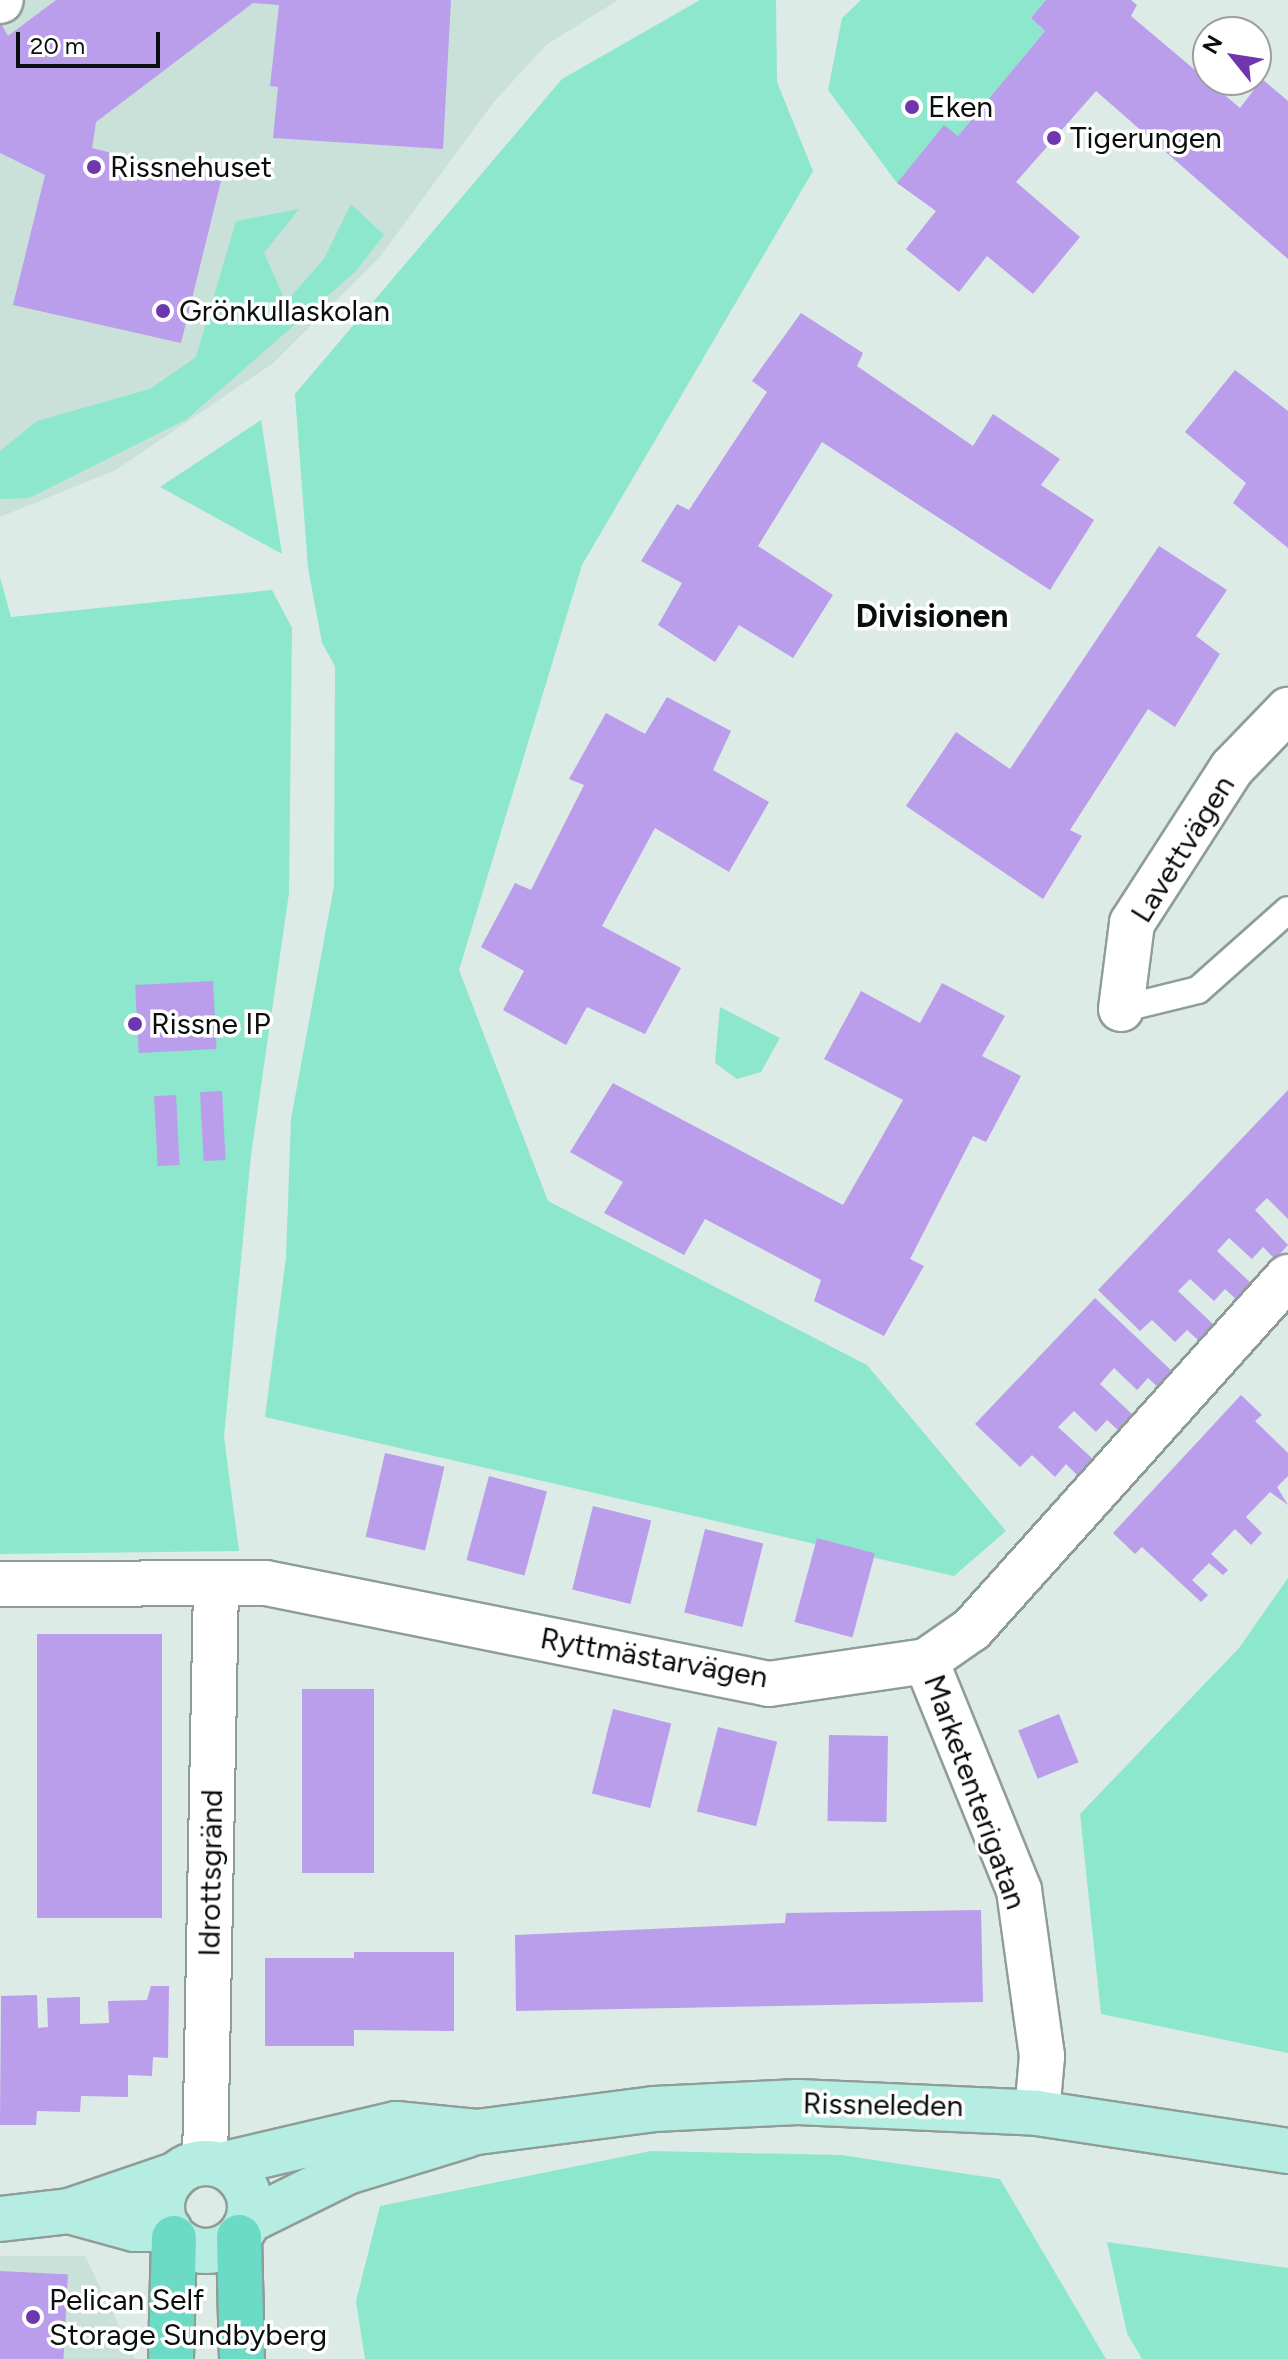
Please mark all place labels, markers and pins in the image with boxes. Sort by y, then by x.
place label: Eken [928,89,993,125]
marker: Eken [903,98,921,116]
place label: Tigerungen [1070,120,1222,156]
marker: Tigerungen [1045,129,1063,147]
place label: Rissnehuset [110,149,272,185]
marker: Rissnehuset [85,158,103,176]
place label: Grönkullaskolan [179,293,390,329]
marker: Grönkullaskolan [154,302,172,320]
place label: Rissne IP [151,1006,271,1042]
marker: Rissne IP [126,1015,144,1033]
place label: Pelican Self Storage Sundbyberg [49,2282,327,2352]
marker: Pelican Self Storage Sundbyberg [24,2308,42,2326]

